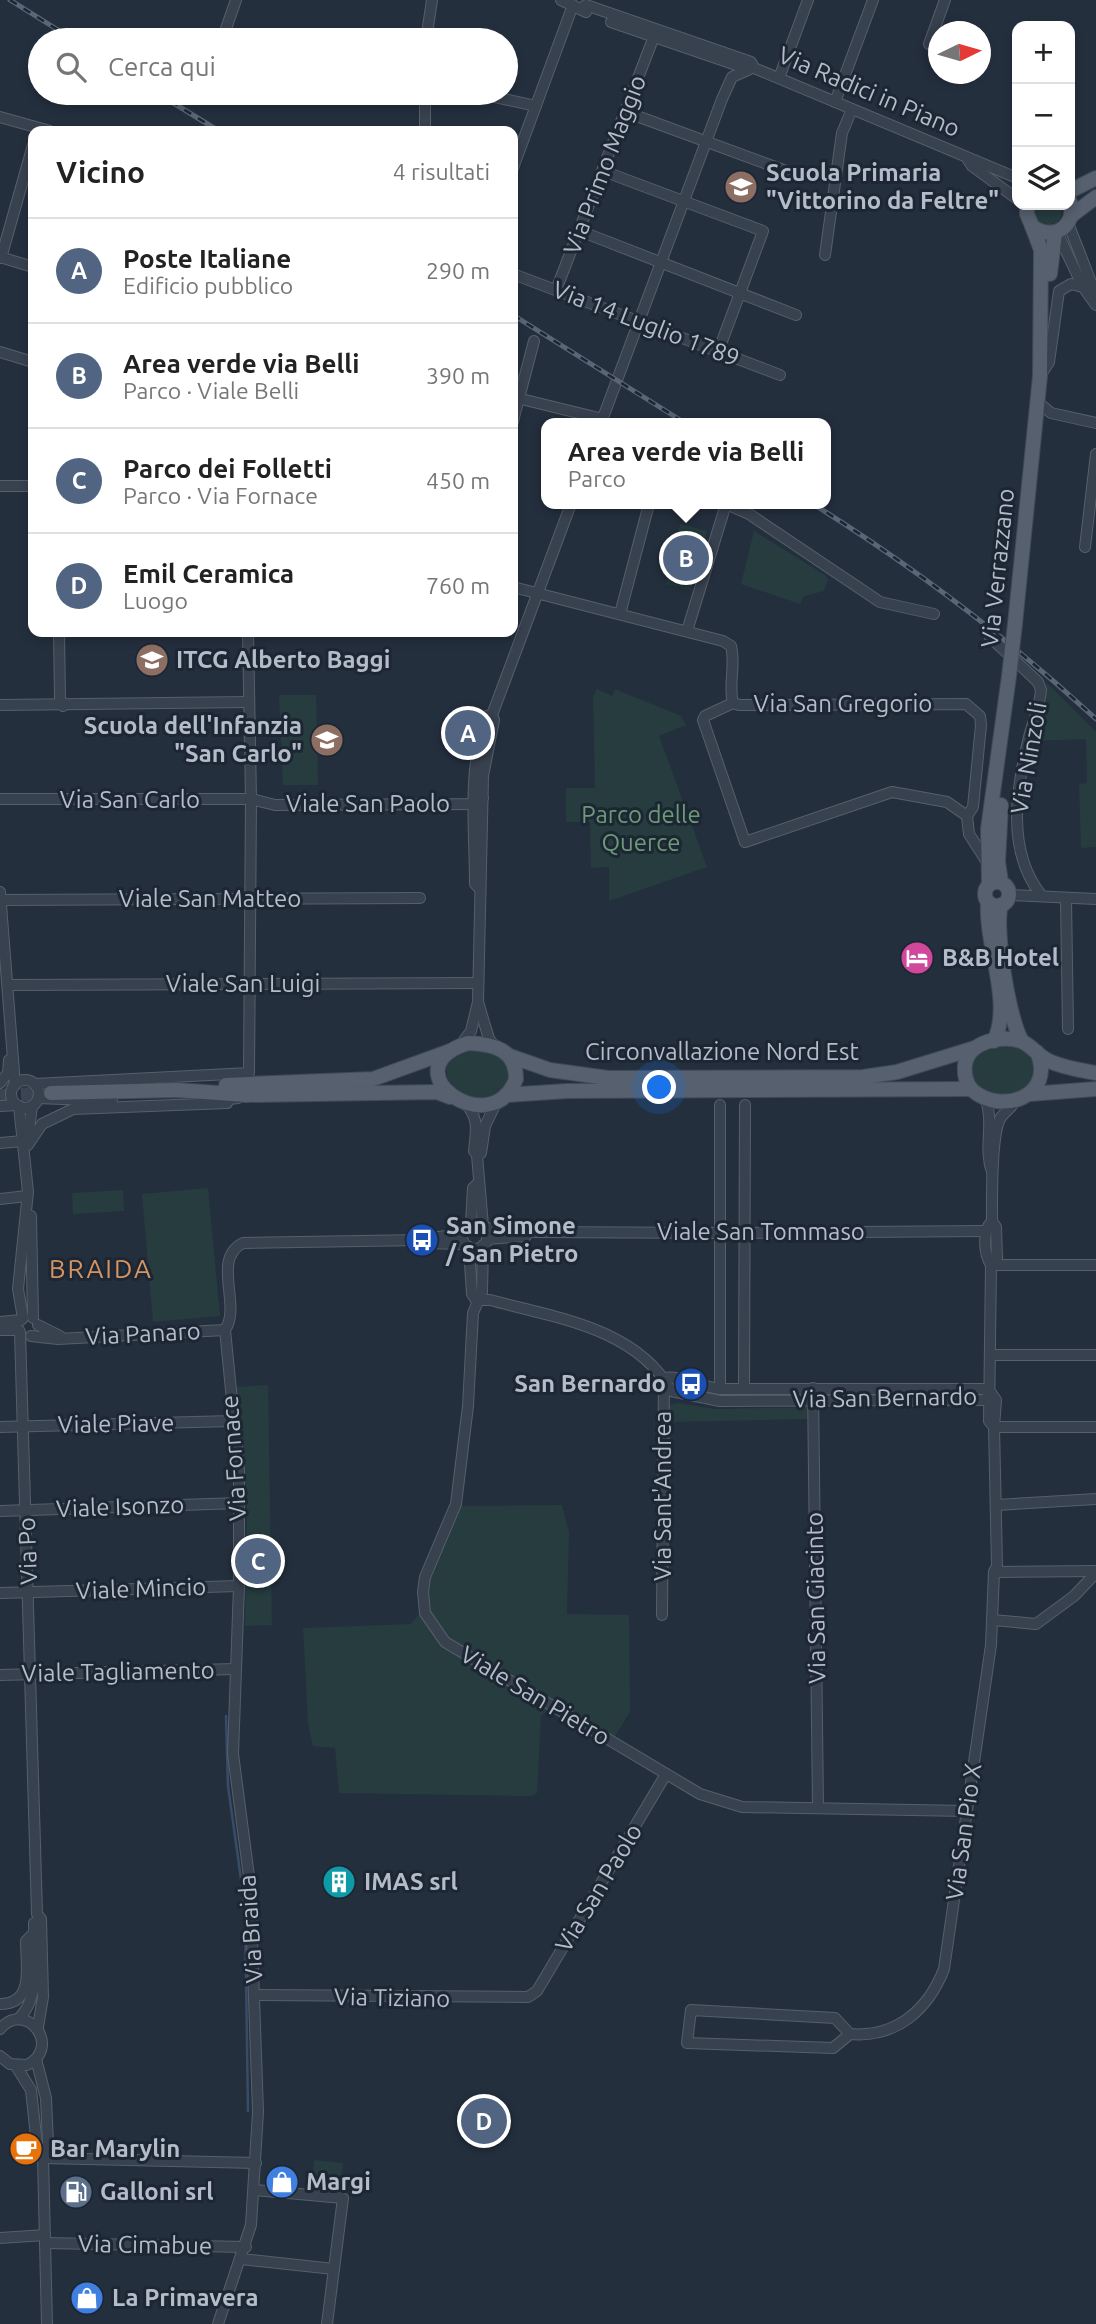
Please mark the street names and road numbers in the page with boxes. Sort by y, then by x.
street label: Via Radici in Piano [774,41,964,142]
street label: Via Primo Maggio [558,71,651,258]
street label: Via 14 Luglio 1789 [549,275,743,372]
street label: Via Verrazzano [976,487,1019,649]
street label: Via San Gregorio [754,690,932,717]
street label: Via Ninzoli [1005,700,1052,816]
street label: Via San Carlo [60,786,200,813]
street label: Viale San Paolo [286,790,450,817]
street label: Viale San Matteo [119,885,301,912]
street label: Viale San Luigi [166,970,320,997]
street label: Circonvallazione Nord Est [585,1038,859,1065]
street label: Viale San Tommaso [657,1218,865,1245]
street label: Via Panaro [85,1317,201,1350]
street label: Via San Bernardo [792,1382,978,1413]
street label: Via Fornace [216,1394,251,1522]
street label: Viale Piave [57,1409,175,1438]
street label: Via Sant'Andrea [649,1411,676,1581]
street label: Viale Isonzo [55,1491,185,1522]
street label: Via San Giacinto [801,1512,830,1684]
street label: Via Po [13,1517,42,1585]
street label: Viale Mincio [75,1573,207,1604]
street label: Viale San Pietro [456,1640,615,1751]
street label: Viale Tagliamento [21,1656,215,1687]
street label: Via San Pio X [941,1761,987,1902]
street label: Via San Paolo [550,1819,647,1957]
street label: Via Braida [233,1874,268,1984]
street label: Via Tiziano [334,1983,450,2012]
street label: Via Cimabue [78,2230,212,2259]

